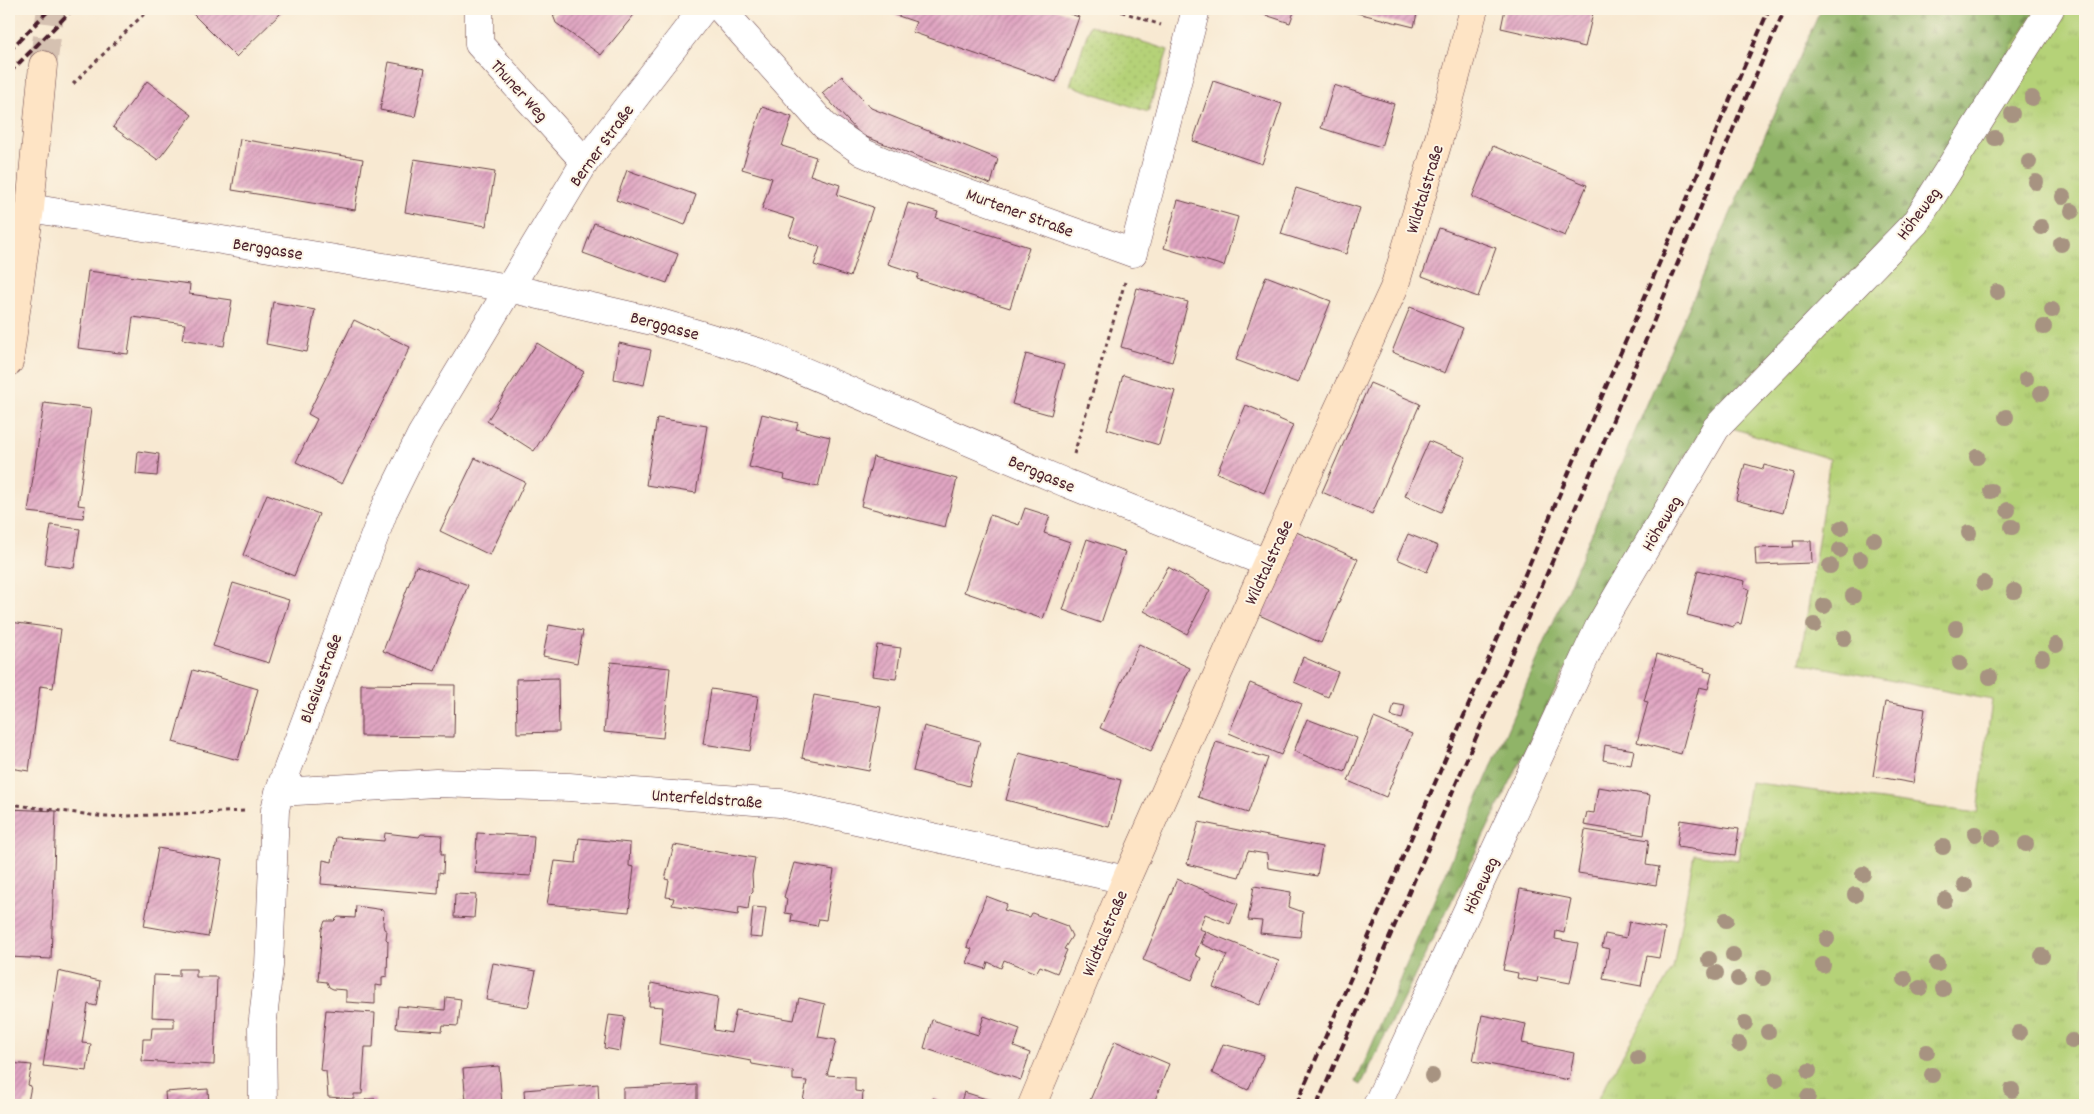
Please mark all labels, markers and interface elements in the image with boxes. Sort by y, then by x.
street label: Thuner Weg [483,55,553,129]
street label: Berner Straße [565,100,641,193]
street label: Wildtalstraße [1401,142,1452,237]
street label: Murtener Straße [962,183,1076,245]
street label: Höheweg [1892,183,1948,246]
street label: Berggasse [231,233,304,268]
street label: Berggasse [627,306,702,349]
street label: Berggasse [1004,450,1078,501]
street label: Höheweg [1637,492,1690,557]
street label: Wildtalstraße [1240,516,1301,610]
street label: Blasiusstraße [295,631,350,727]
street label: Unterfeldstraße [651,784,763,817]
street label: Höheweg [1458,853,1506,919]
street label: Wildtalstraße [1077,887,1136,981]

